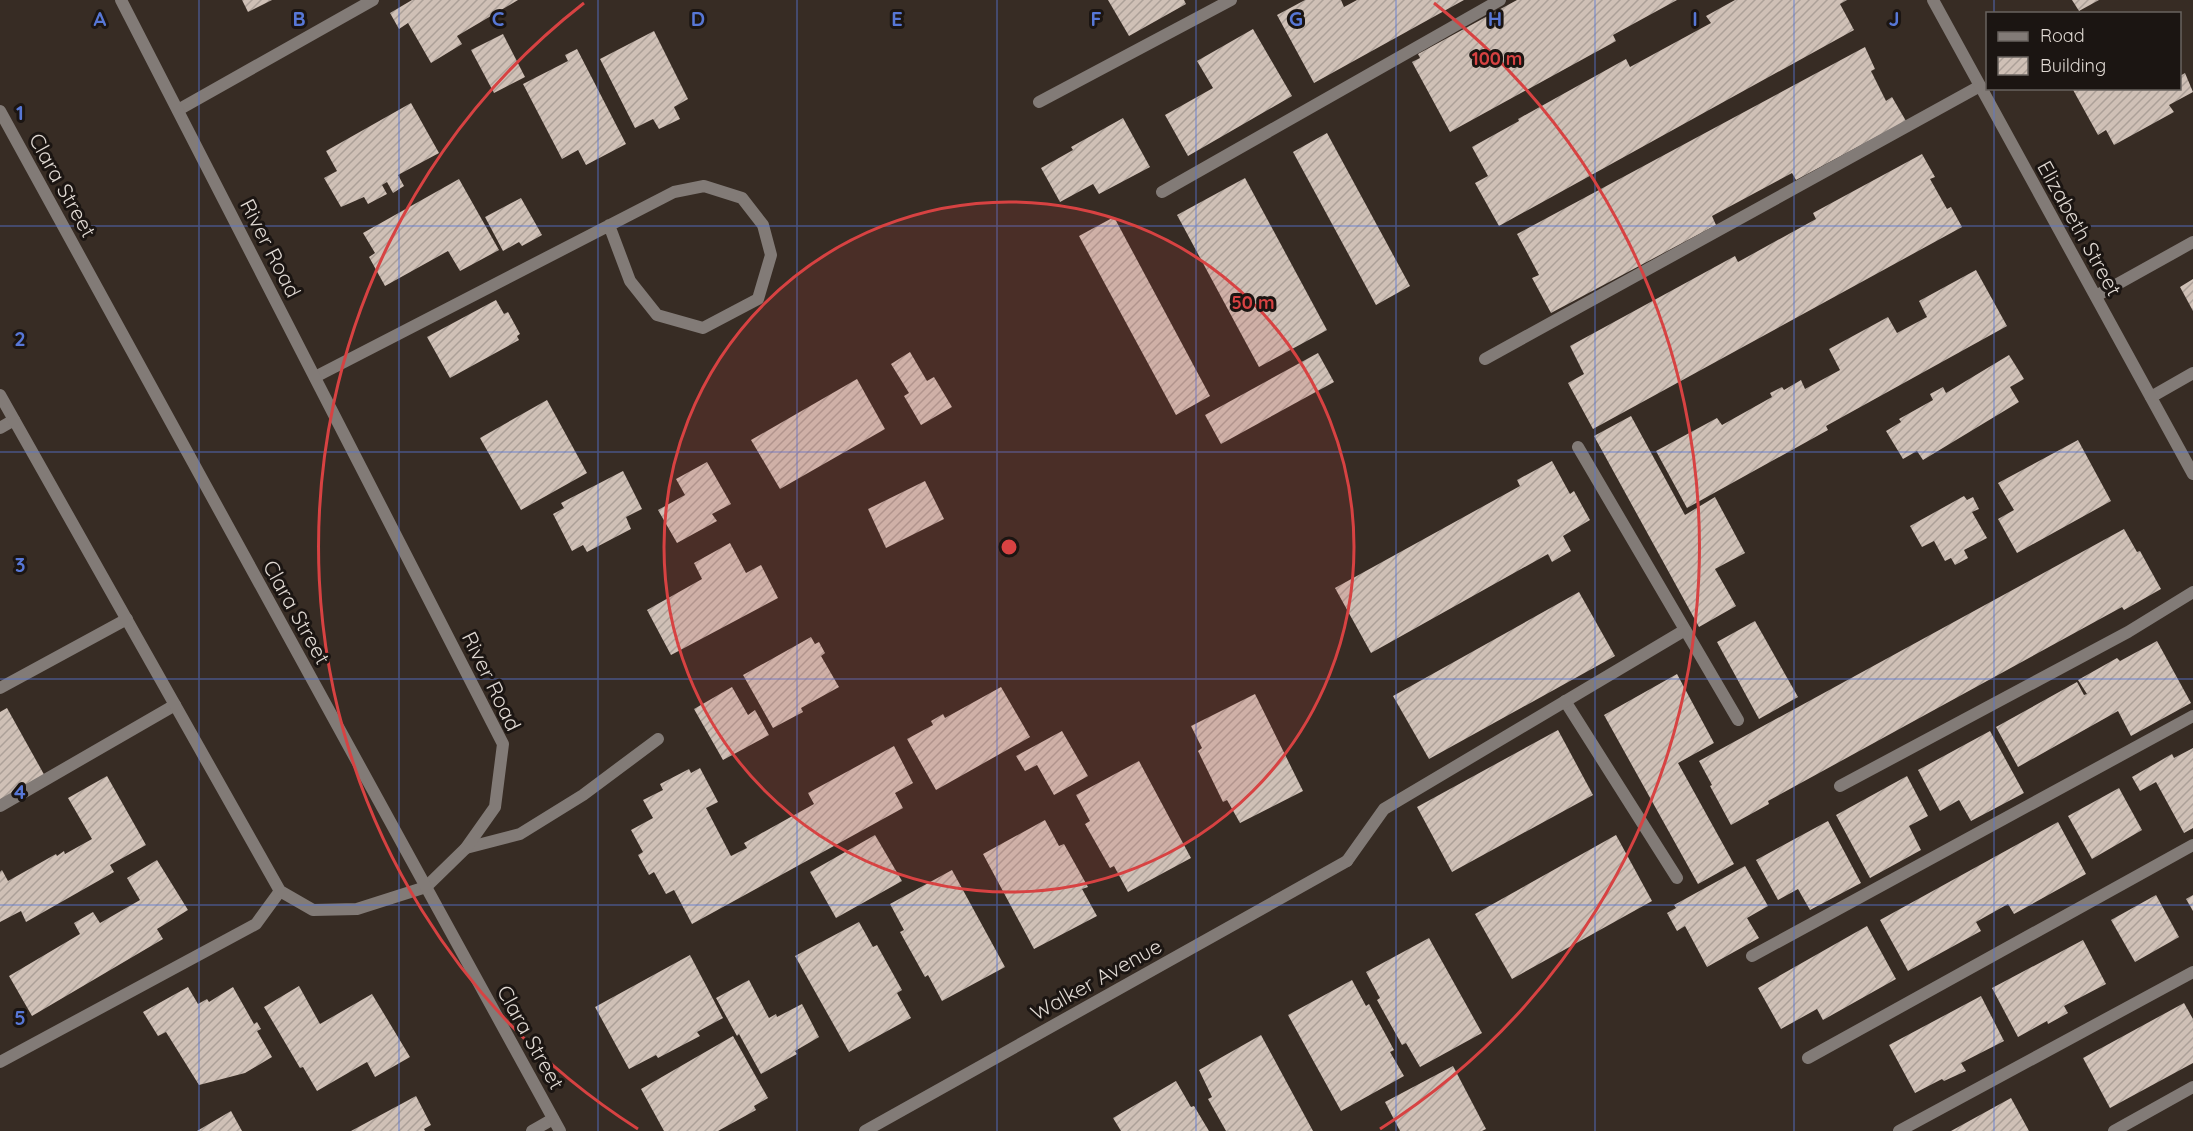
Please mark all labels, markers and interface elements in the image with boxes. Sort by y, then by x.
text: A [94,6,107,31]
text: B [292,6,306,31]
text: C [492,6,505,31]
text: D [691,6,705,31]
text: E [891,6,903,31]
text: F [1090,6,1102,31]
text: G [1289,6,1303,31]
text: H [1488,6,1502,31]
text: I [1692,6,1698,31]
text: J [1888,6,1900,31]
legend [1986,12,2181,90]
text: Road [2040,24,2085,47]
text: 100 m [1472,47,1522,70]
text: Building [2040,54,2106,77]
text: 1 [16,100,24,125]
street label: Clara Street [24,128,102,242]
street label: Elizabeth Street [2032,156,2128,300]
street label: River Road [235,194,307,302]
text: 50 m [1231,291,1275,314]
text: 2 [14,326,26,351]
centre of rings [999,537,1019,557]
text: 3 [15,552,25,577]
street label: Clara Street [258,555,336,669]
street label: River Road [457,627,527,735]
text: 4 [14,779,26,804]
street label: Walker Avenue [1026,932,1166,1026]
street label: Clara Street [492,980,570,1094]
text: 5 [14,1005,26,1030]

